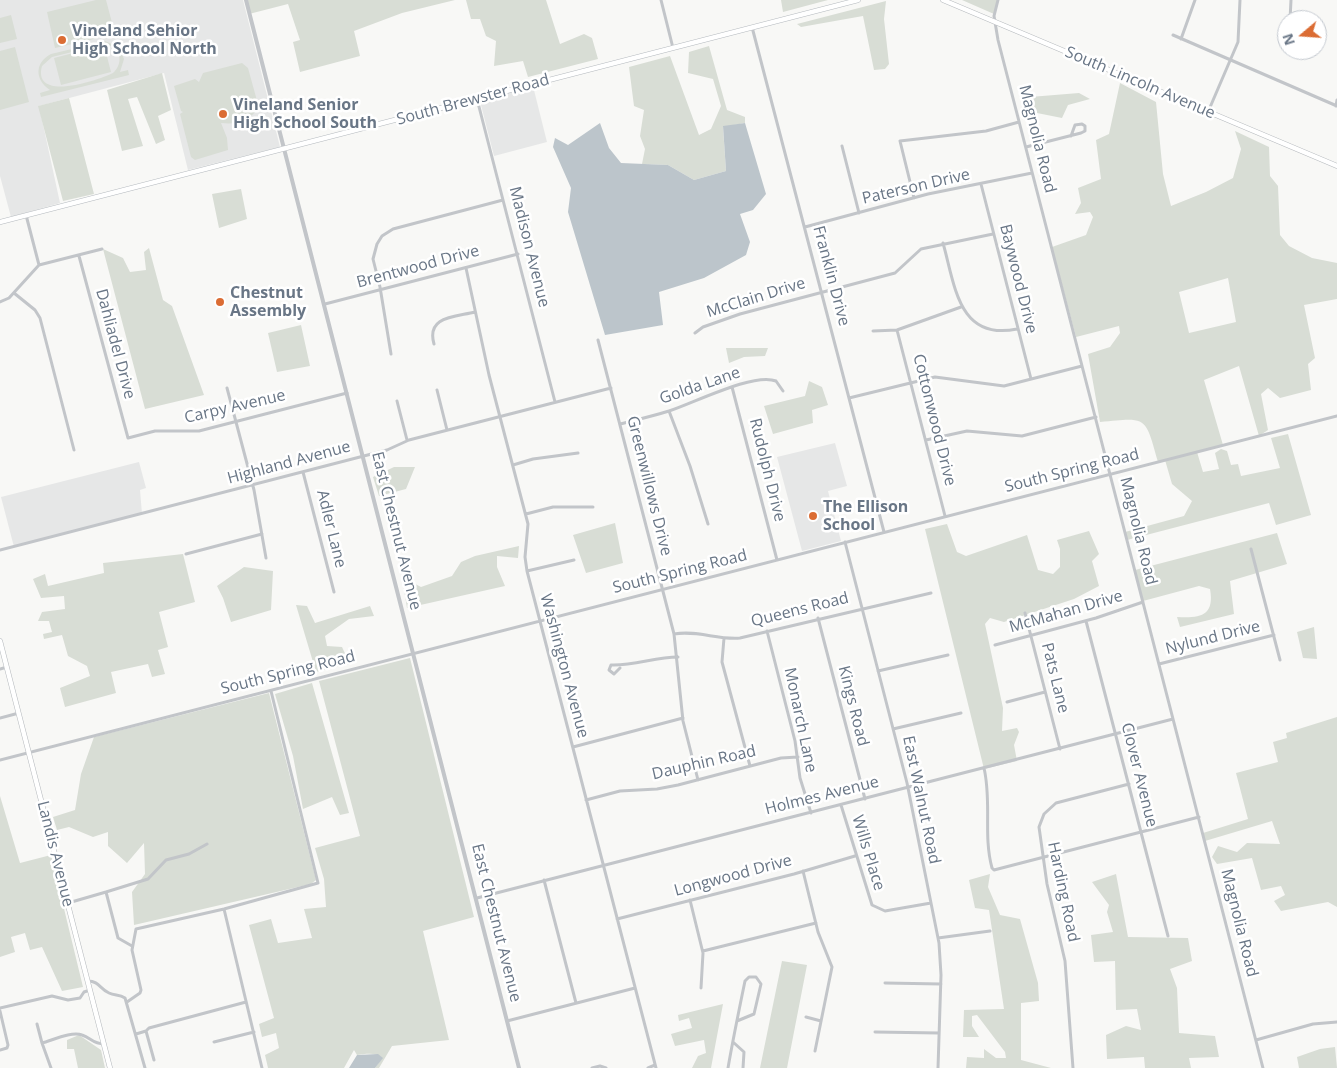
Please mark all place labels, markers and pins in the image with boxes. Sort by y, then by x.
place label: Vineland Sehior High School North [72,21,217,59]
marker: Vineland Sehior High School North [56,34,68,46]
place label: Vineland Senior High School South [233,95,377,133]
marker: Vineland Senior High School South [217,108,229,120]
place label: Chestnut Assembly [230,283,306,321]
marker: Chestnut Assembly [214,296,226,308]
place label: The Ellison School [823,497,908,535]
marker: The Ellison School [807,510,819,522]

